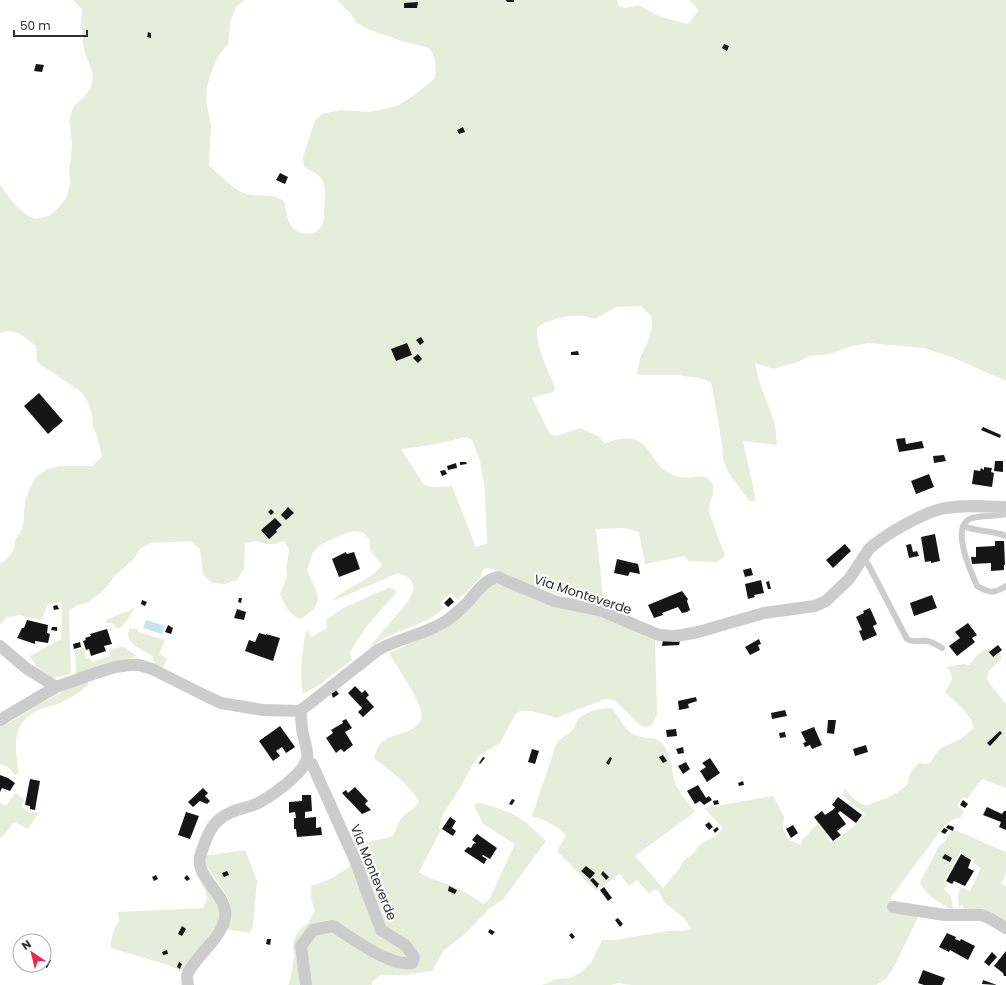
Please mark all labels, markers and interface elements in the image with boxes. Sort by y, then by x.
scale bar [14,12,87,38]
text: 50 m [20,17,51,34]
street label: Via Monteverde [531,570,634,619]
street label: Via Monteverde [346,821,401,923]
north arrow [12,933,52,973]
text: N [18,936,34,954]

